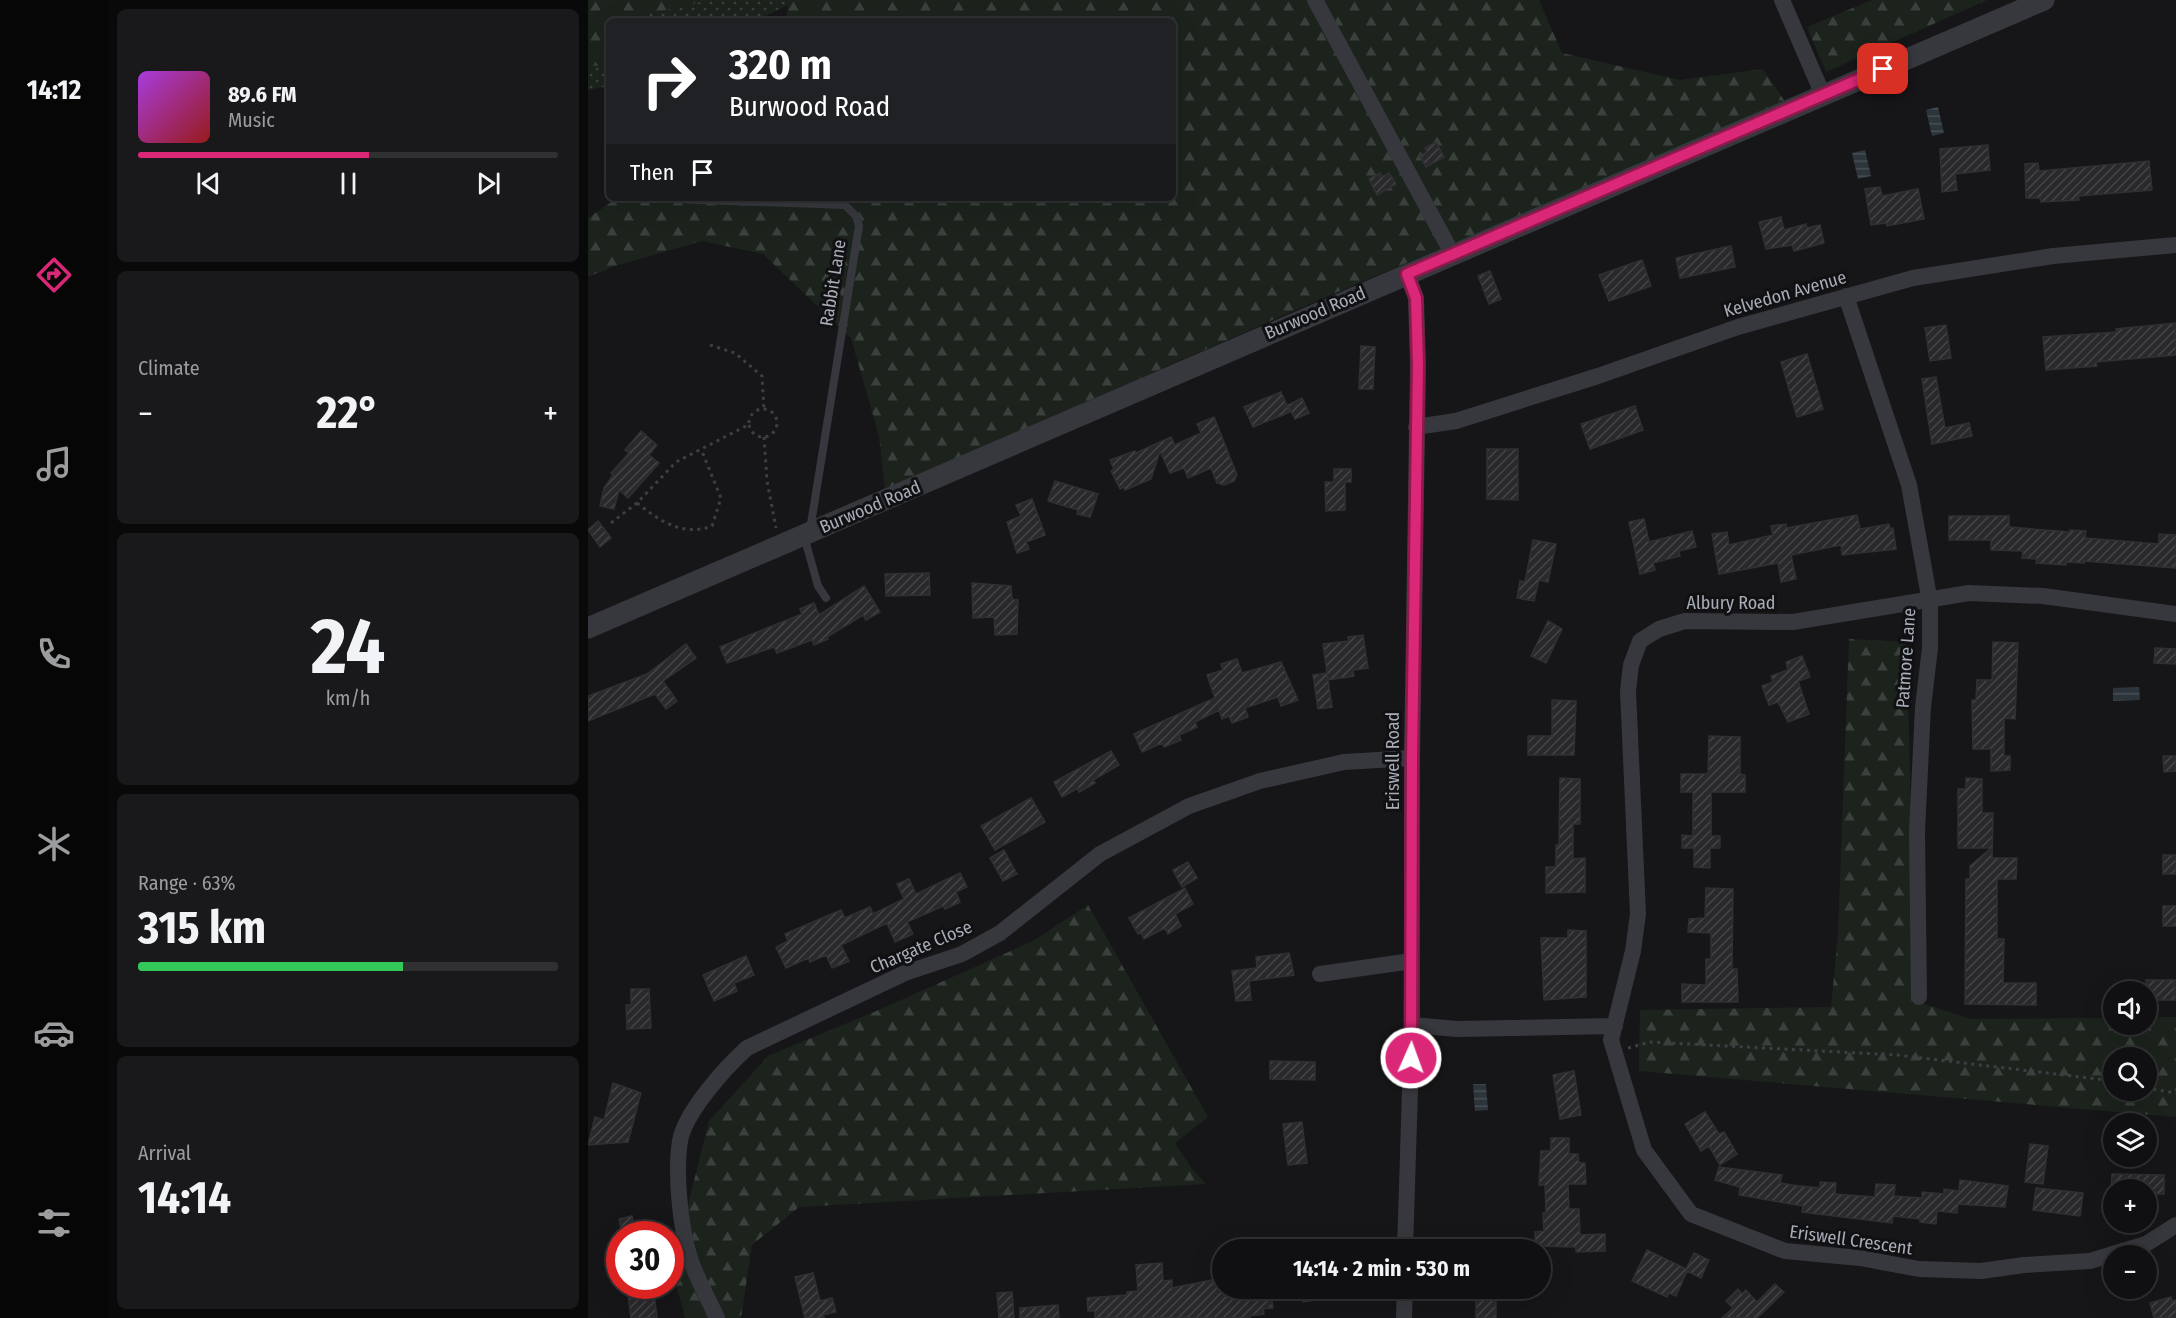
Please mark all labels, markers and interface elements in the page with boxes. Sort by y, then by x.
text: 320 m [729,40,832,90]
icon: right [630,42,708,120]
pin [1857,43,1908,94]
icon: arrive [1866,52,1899,85]
text: 14:12 [27,74,81,106]
text: 89.6 FM [228,81,297,108]
text: Burwood Road [729,91,890,123]
text: Music [228,108,275,132]
icon: arrive [686,156,719,189]
text: Then [630,159,674,186]
icon: previous [192,167,225,200]
icon: pause [332,167,365,200]
icon: next [472,167,505,200]
street label: Rabbit Lane [815,238,851,328]
icon: directions [33,254,75,296]
street label: Kelvedon Avenue [1721,266,1849,322]
street label: Burwood Road [1261,282,1369,344]
text: Climate [138,356,200,380]
text: 22° [317,386,379,440]
text: − [138,394,153,434]
text: + [543,394,558,434]
icon: music [33,443,75,485]
street label: Burwood Road [816,476,924,538]
street label: Albury Road [1686,592,1776,614]
text: 24 [311,600,385,694]
street label: Patmore Lane [1892,607,1920,709]
icon: phone [33,633,75,675]
text: km/h [326,686,370,710]
street label: Eriswell Road [1382,712,1404,810]
icon: climate [33,823,75,865]
text: Range · 63% [138,871,235,895]
text: 315 km [138,901,266,955]
street label: Chargate Close [867,916,975,978]
map controls [2103,981,2157,1299]
button: sound [2103,981,2157,1035]
icon: car [33,1012,75,1054]
position arrow [1379,1026,1443,1090]
button: search [2103,1047,2157,1101]
button: layers [2103,1113,2157,1167]
text: Arrival [138,1141,191,1165]
text: 14:14 [138,1171,231,1225]
button: + [2103,1179,2157,1233]
icon: filters [33,1202,75,1244]
street label: Eriswell Crescent [1788,1220,1914,1260]
speed limit sign: 30 [606,1221,684,1299]
button: − [2103,1245,2157,1299]
text: 14:14 · 2 min · 530 m [1293,1255,1470,1282]

